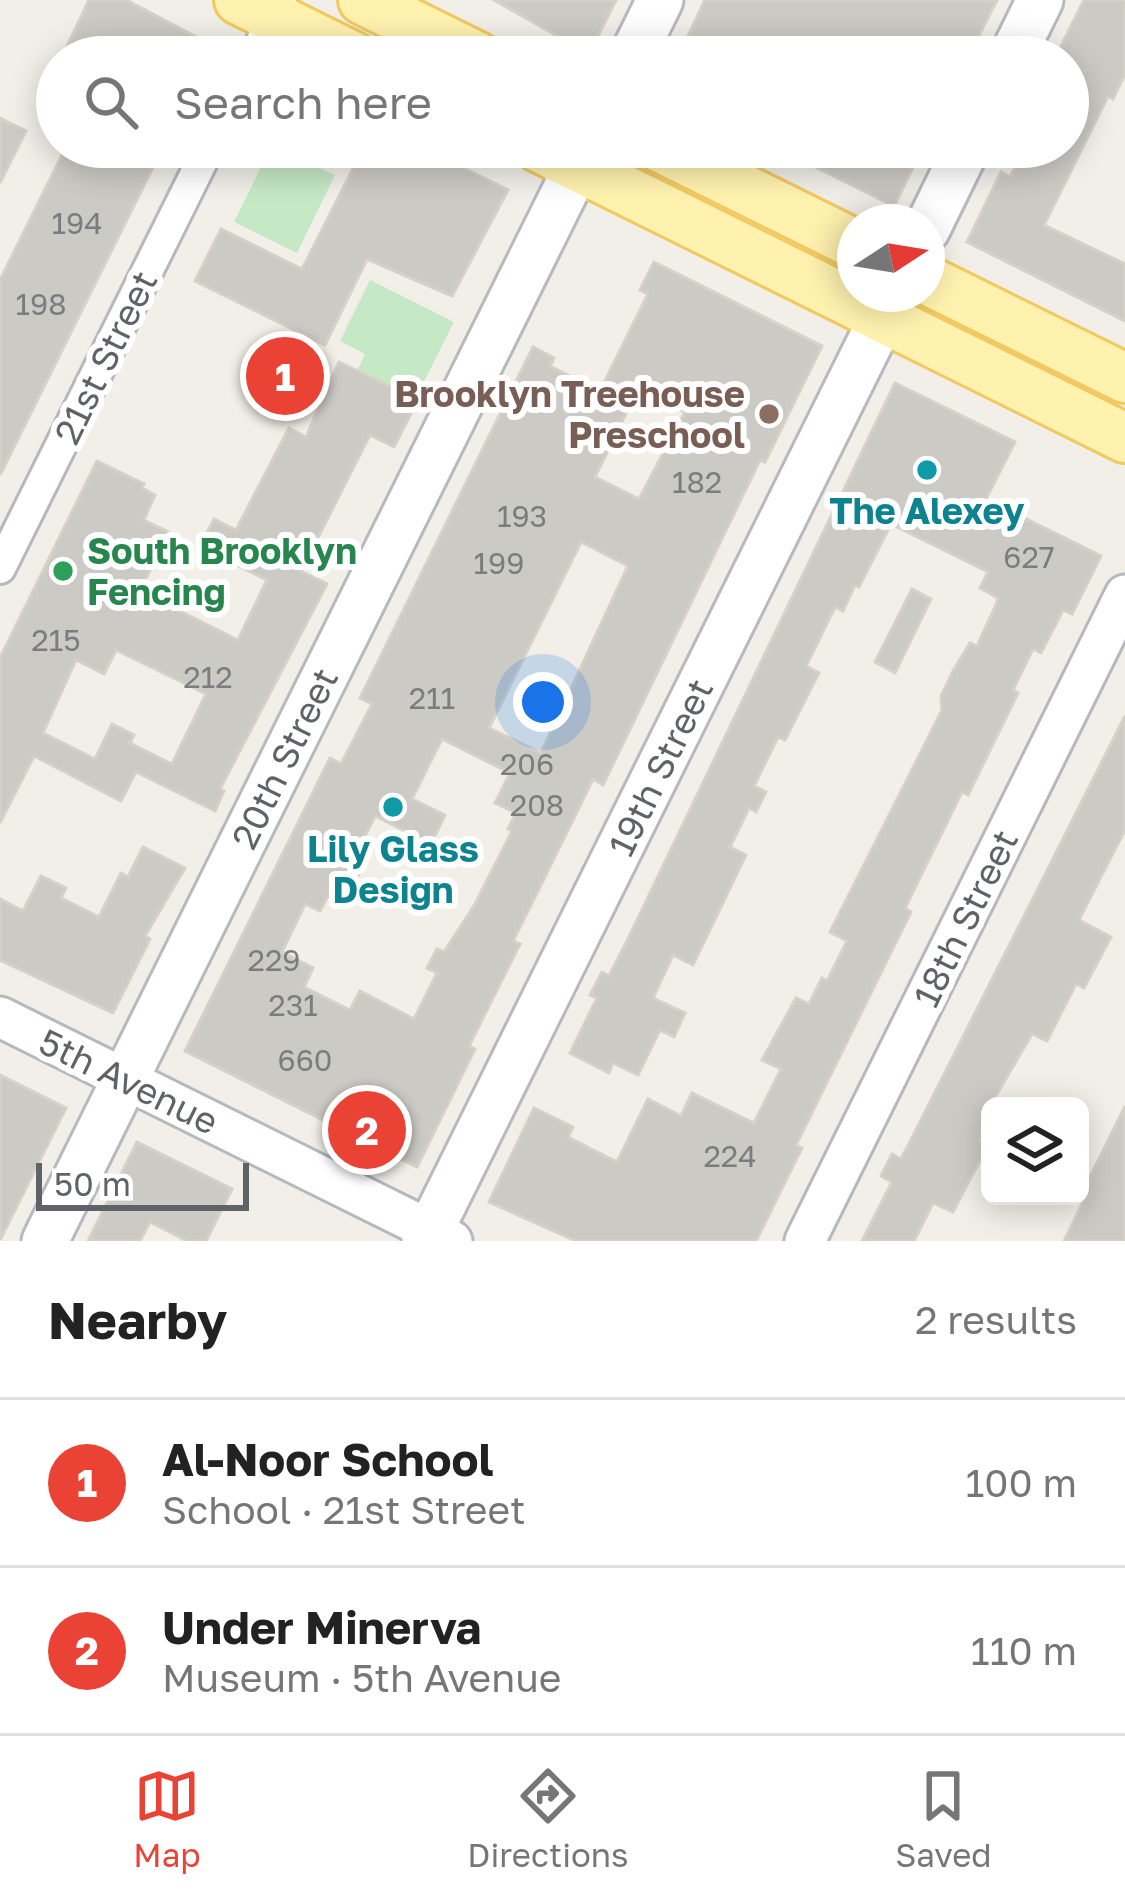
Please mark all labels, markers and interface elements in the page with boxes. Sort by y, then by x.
search box [36,36,1089,168]
icon: search [78,69,144,135]
text: Search here [174,75,432,129]
north arrow [837,204,945,312]
house number: 194 [52,205,103,241]
street label: 21st Street [45,263,165,451]
house number: 198 [16,286,67,322]
pin: 1 [246,331,324,421]
place label: Brooklyn Treehouse Preschool [394,372,745,456]
marker: Brooklyn Treehouse Preschool [756,401,782,427]
marker: The Alexey [914,457,940,483]
house number: 182 [672,464,722,500]
place label: The Alexey [829,489,1025,532]
house number: 193 [497,498,547,534]
place label: South Brooklyn Fencing [87,529,357,613]
house number: 627 [1003,539,1055,575]
house number: 199 [474,545,524,581]
marker: South Brooklyn Fencing [50,558,76,584]
house number: 215 [31,622,81,658]
house number: 212 [183,659,233,695]
street label: 20th Street [222,661,346,855]
your location [513,672,573,732]
street label: 19th Street [599,672,721,862]
house number: 211 [409,680,455,716]
house number: 206 [500,746,554,782]
house number: 208 [510,787,564,823]
marker: Lily Glass Design [380,794,406,820]
street label: 18th Street [904,823,1026,1013]
place label: Lily Glass Design [307,827,479,911]
house number: 229 [248,942,300,978]
house number: 231 [268,987,318,1023]
street label: 5th Avenue [33,1019,225,1143]
house number: 660 [278,1042,332,1078]
pin: 2 [328,1085,406,1175]
map controls [981,1097,1089,1205]
button: layers [981,1097,1089,1205]
house number: 224 [703,1138,757,1174]
scale bar [36,1157,249,1210]
text: 50 m [54,1164,131,1203]
text: Nearby [48,1289,227,1350]
text: 2 results [915,1296,1077,1343]
text: Al-Noor School [162,1432,493,1486]
text: 1 [77,1459,97,1506]
text: 100 m [965,1459,1077,1506]
text: School · 21st Street [162,1486,526,1533]
text: Under Minerva [162,1600,481,1654]
text: 2 [75,1627,99,1674]
text: 110 m [971,1627,1077,1674]
text: Museum · 5th Avenue [162,1654,561,1701]
tab: Map [133,1763,201,1874]
tab: Directions [467,1763,629,1874]
tab: Saved [895,1763,992,1874]

